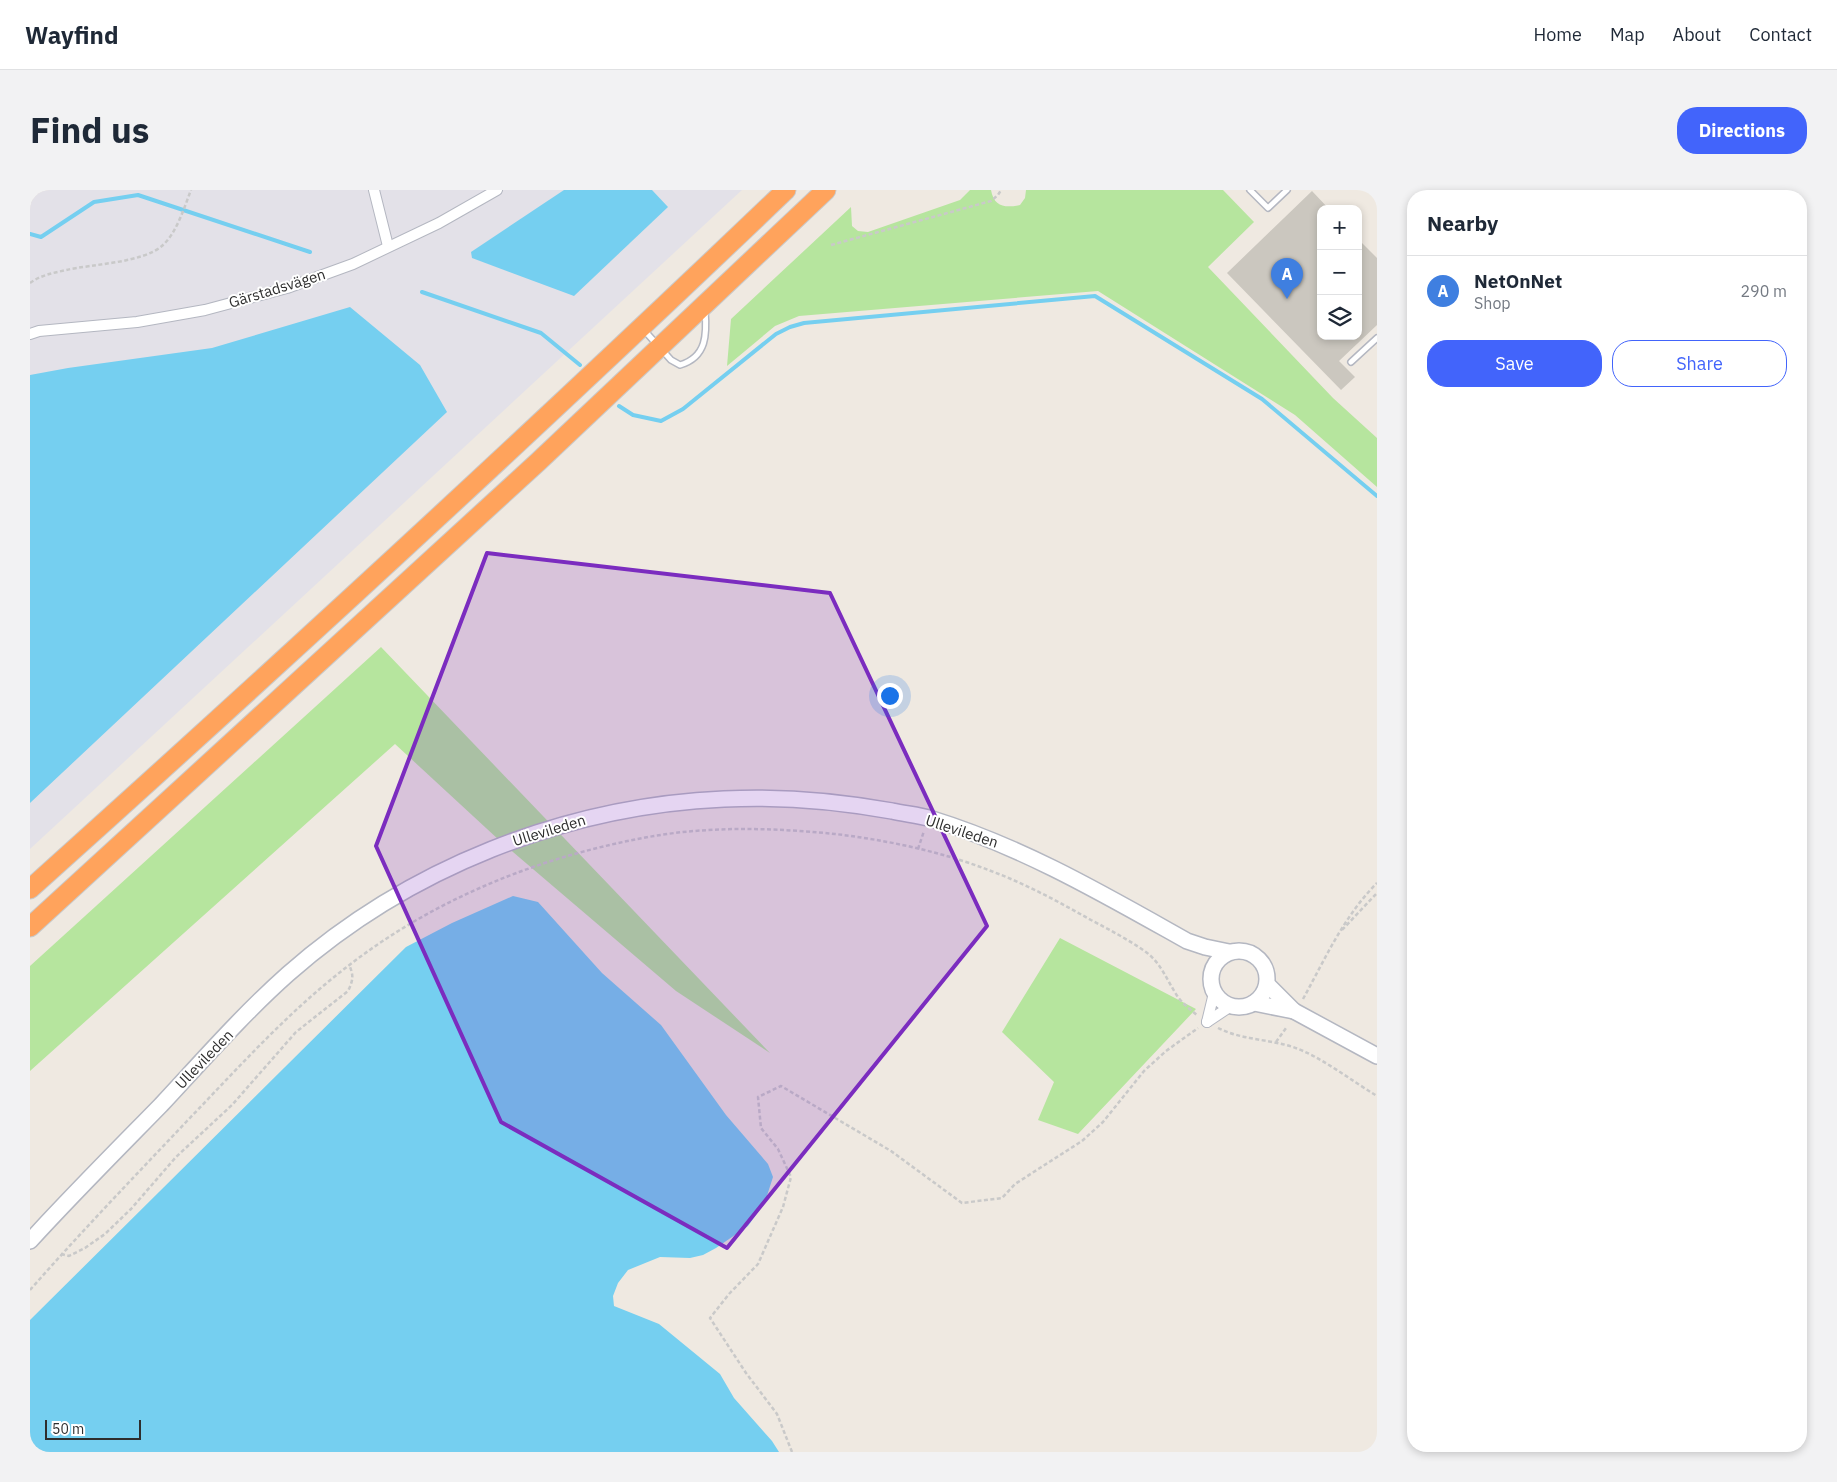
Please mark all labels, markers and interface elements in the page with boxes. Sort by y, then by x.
text: Wayfind [25,19,118,51]
text: Home [1534,23,1582,46]
text: Map [1610,23,1645,46]
text: About [1673,23,1721,46]
text: Contact [1749,23,1812,46]
text: Find us [30,107,149,153]
button: Directions [1677,107,1807,154]
map controls [1317,205,1362,340]
button: + [1317,205,1362,250]
text: Nearby [1427,209,1498,237]
button: − [1317,250,1362,295]
pin: A [1271,258,1303,299]
street label: Gärstadsvägen [226,264,328,312]
text: NetOnNet [1474,269,1562,293]
text: A [1438,281,1448,301]
text: 290 m [1740,281,1787,301]
text: Shop [1474,293,1511,313]
button: layers [1317,295,1362,340]
button: Save [1427,340,1602,387]
button: Share [1612,340,1787,387]
your location [877,683,903,709]
street label: Ullevileden [510,810,588,850]
street label: Ullevileden [923,810,1001,852]
street label: Ullevileden [171,1025,237,1093]
scale bar [45,1417,141,1440]
text: 50 m [52,1420,84,1438]

